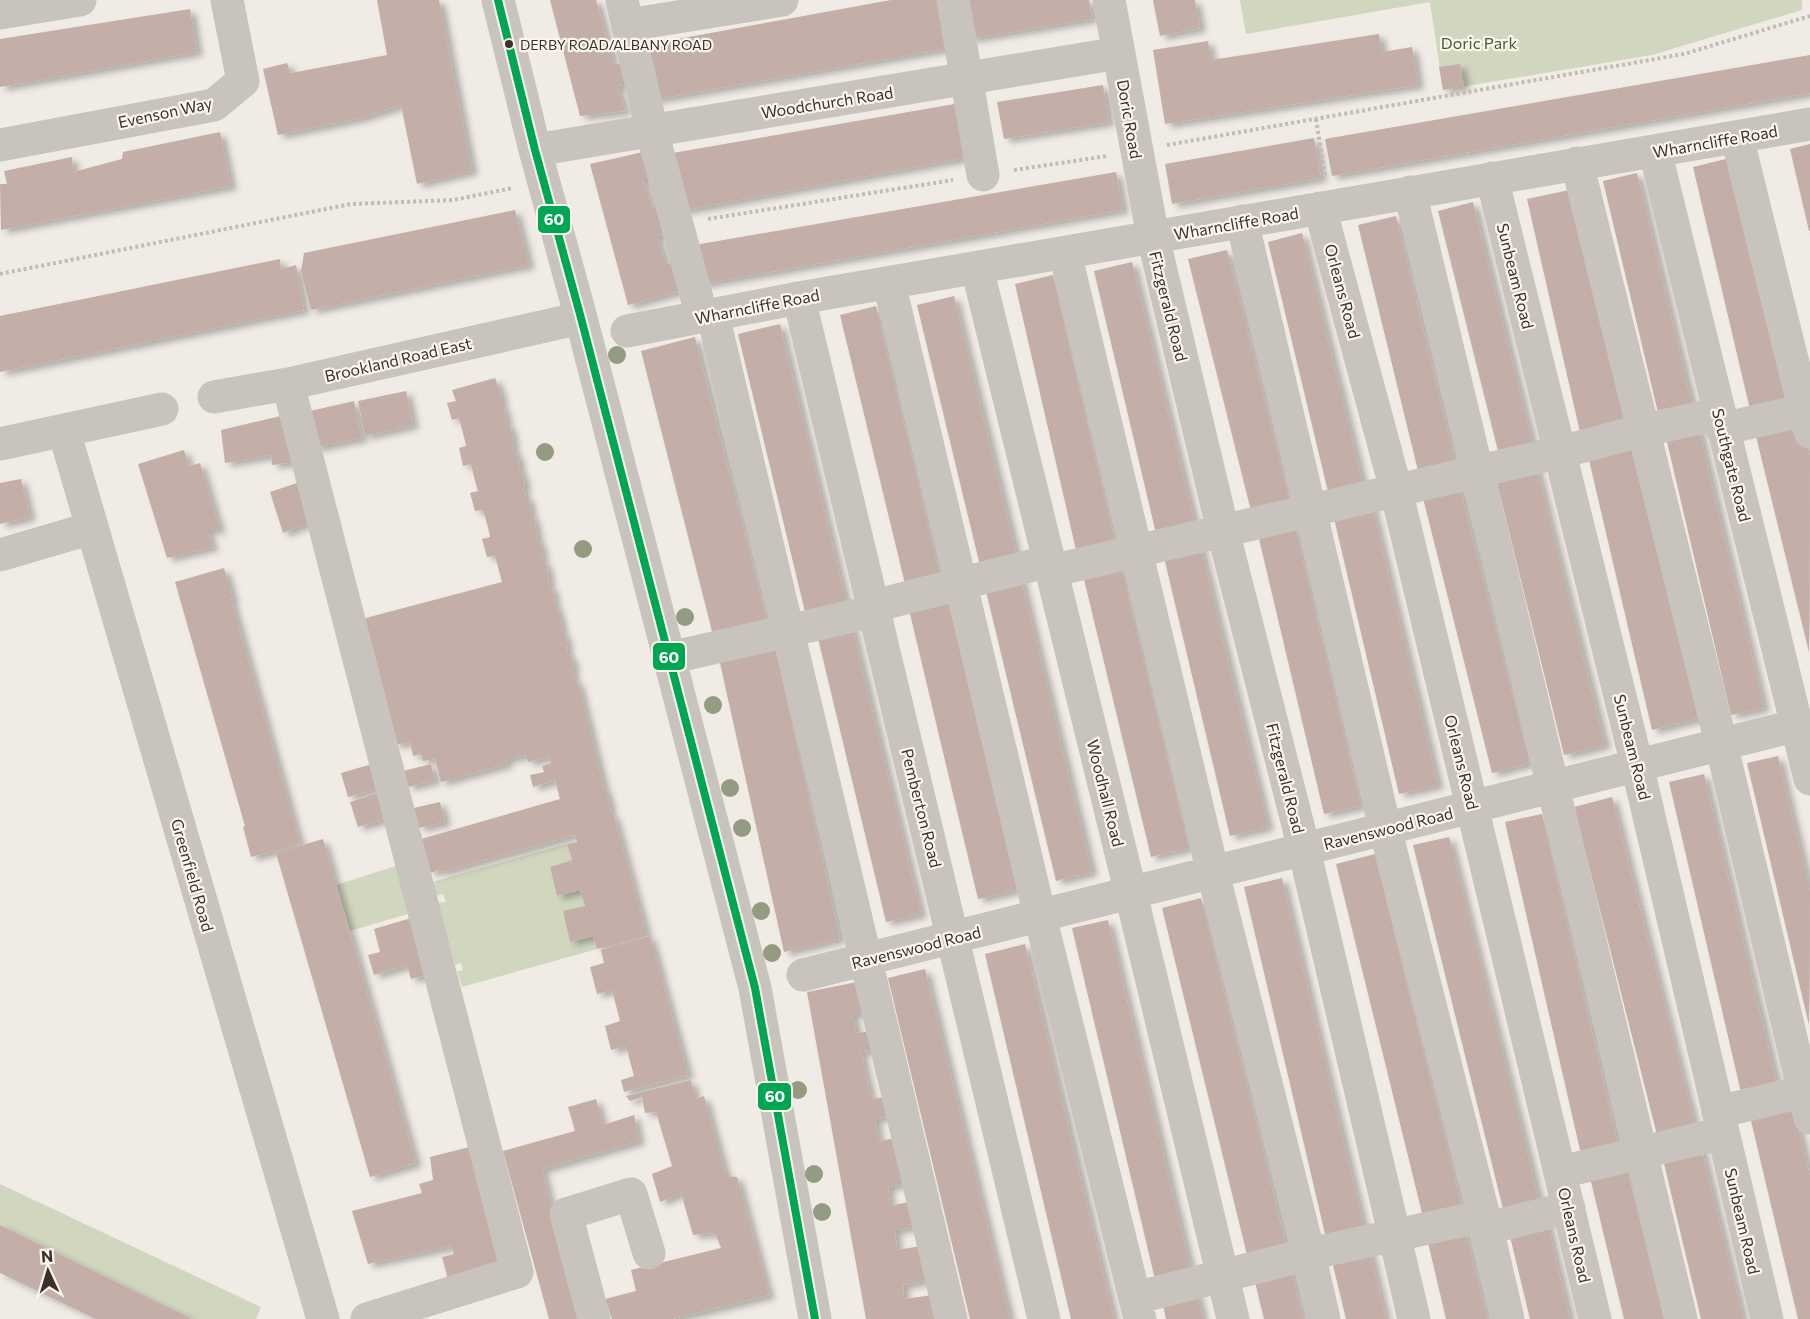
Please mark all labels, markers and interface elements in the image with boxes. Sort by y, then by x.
park label: Doric Park [1441,33,1517,52]
place label: DERBY ROAD/ALBANY ROAD [520,36,712,53]
marker: DERBY ROAD/ALBANY ROAD [503,38,515,50]
street label: Doric Road [1114,78,1146,160]
street label: Woodchurch Road [760,82,894,122]
street label: Evenson Way [116,93,214,131]
street label: Wharncliffe Road [1651,121,1779,161]
street label: Wharncliffe Road [1172,203,1300,243]
line badge: 60 [537,205,571,234]
text: 60 [544,209,564,228]
street label: Sunbeam Road [1494,221,1538,331]
street label: Orleans Road [1321,242,1365,340]
street label: Fitzgerald Road [1146,249,1192,363]
street label: Wharncliffe Road [693,285,821,327]
street label: Brookland Road East [323,333,474,385]
street label: Southgate Road [1709,407,1755,523]
line badge: 60 [652,642,686,671]
text: 60 [659,647,679,666]
street label: Sunbeam Road [1611,692,1655,802]
street label: Orleans Road [1441,713,1483,811]
street label: Fitzgerald Road [1263,721,1309,835]
street label: Woodhall Road [1084,738,1128,848]
street label: Pemberton Road [898,746,946,870]
street label: Ravenswood Road [1321,803,1455,853]
street label: Greenfield Road [168,816,218,934]
street label: Ravenswood Road [849,922,983,972]
line badge: 60 [757,1082,792,1111]
text: 60 [765,1086,785,1105]
street label: Sunbeam Road [1722,1166,1764,1276]
street label: Orleans Road [1555,1185,1595,1285]
north arrow [18,1241,78,1301]
text: N [40,1246,54,1265]

